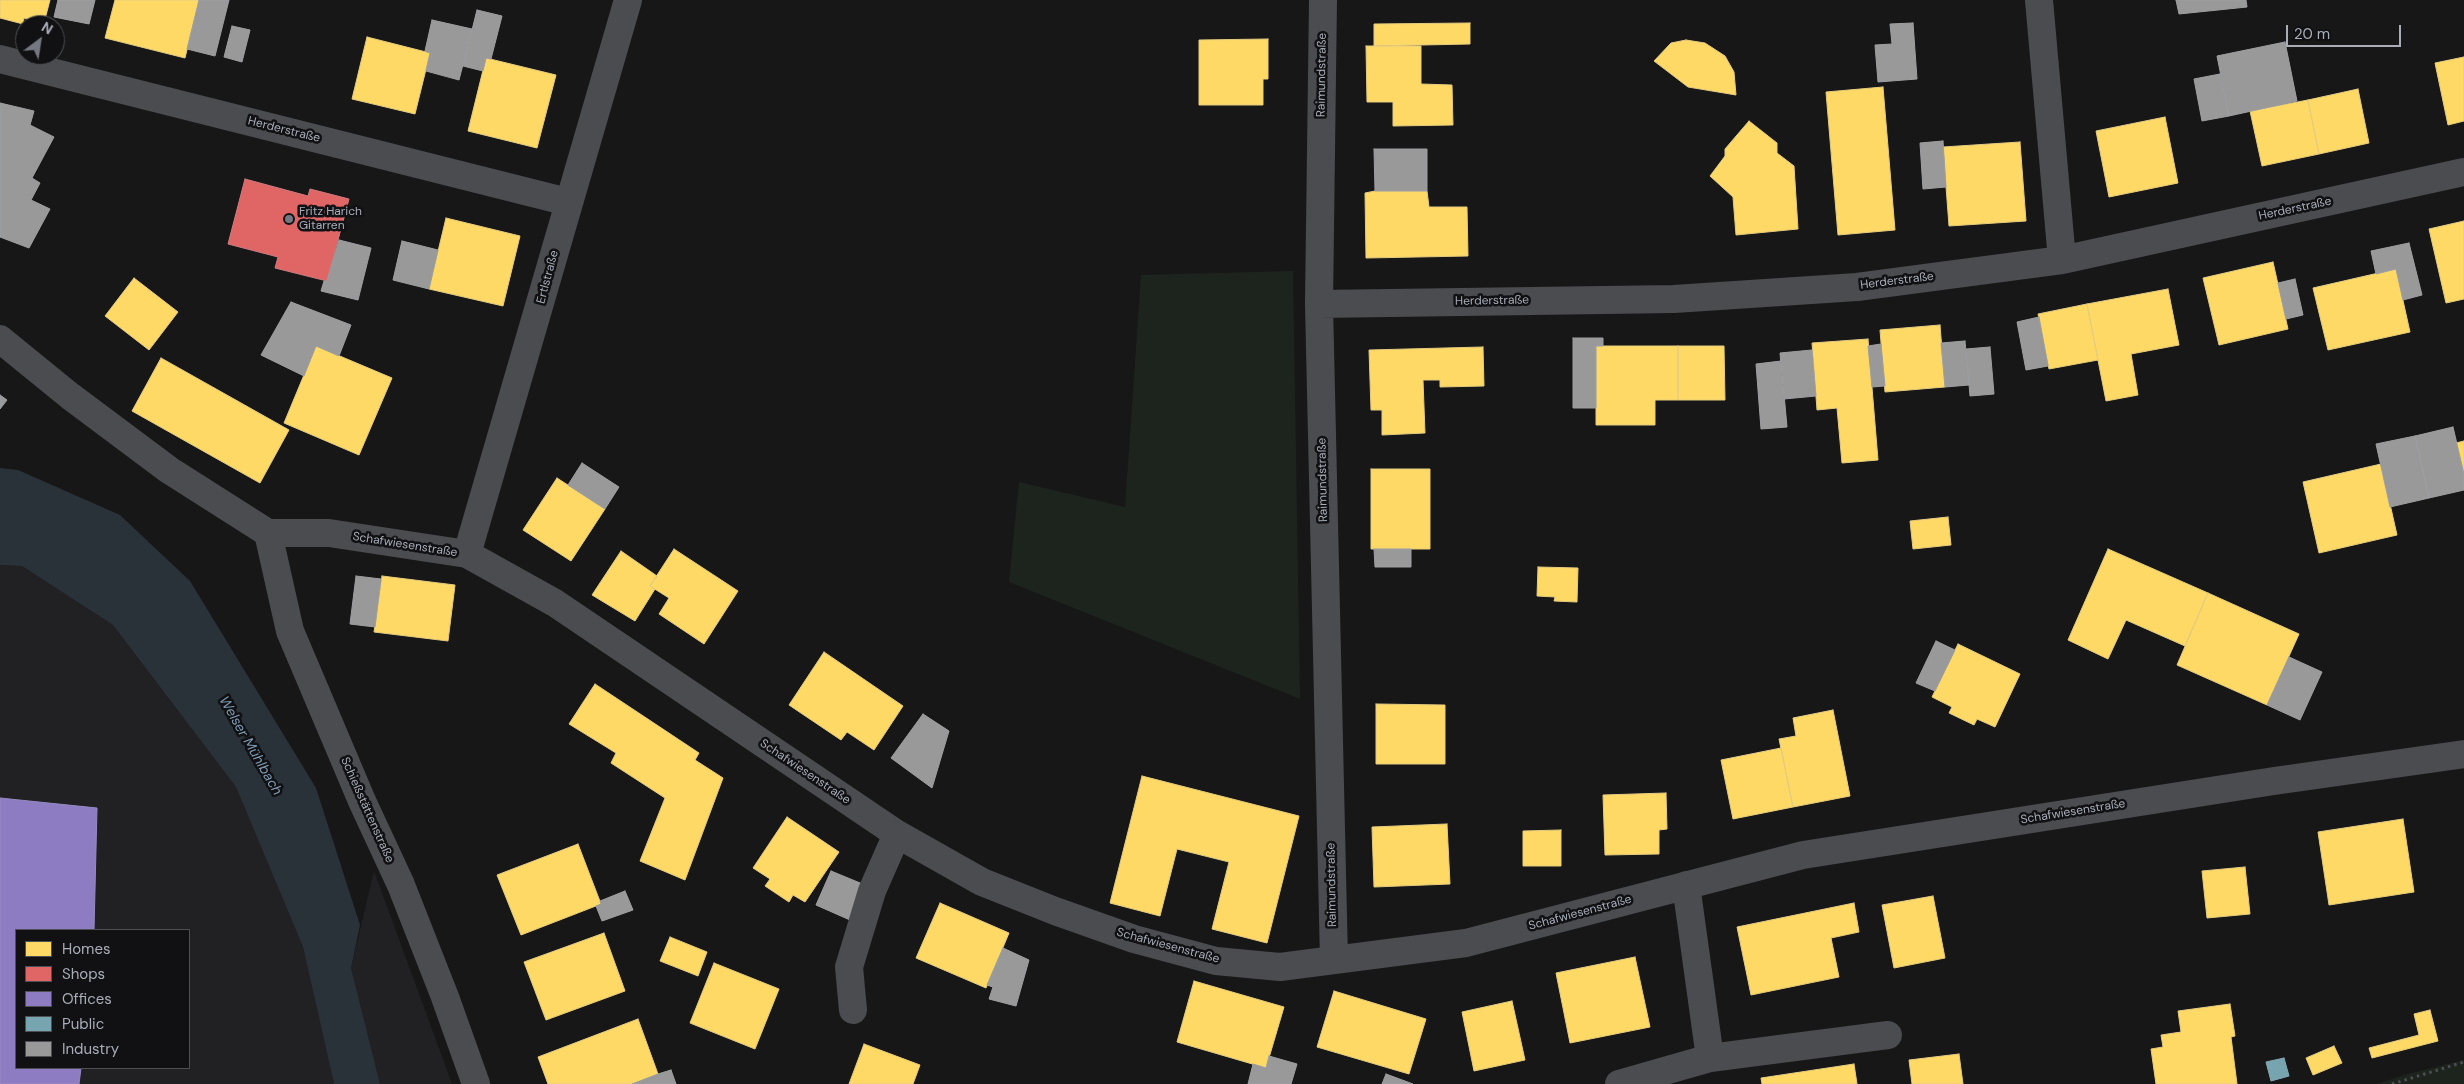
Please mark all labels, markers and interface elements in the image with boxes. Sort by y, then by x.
north arrow [15,15,65,65]
scale bar [2289,15,2404,47]
text: N [38,18,56,38]
text: 20 m [2294,24,2330,44]
street label: Raimundstraße [1314,33,1330,117]
street label: Herderstraße [246,114,322,146]
street label: Herderstraße [2257,194,2333,224]
place label: Fritz Harich Gitarren [299,205,362,233]
marker: Fritz Harich Gitarren [283,213,295,225]
street label: Ertlstraße [534,249,562,305]
street label: Herderstraße [1859,269,1935,293]
street label: Herderstraße [1455,293,1529,309]
street label: Raimundstraße [1315,438,1331,522]
street label: Schafwiesenstraße [352,530,458,560]
water label: Welser Mühlbach [215,694,285,798]
street label: Schafwiesenstraße [757,736,853,808]
street label: Schießstättenstraße [337,755,397,865]
street label: Schafwiesenstraße [2020,797,2126,827]
street label: Raimundstraße [1324,843,1340,927]
street label: Schafwiesenstraße [1527,892,1633,934]
street label: Schafwiesenstraße [1115,925,1221,967]
legend [15,929,190,1069]
text: Homes [62,939,111,959]
text: Shops [62,964,105,984]
text: Offices [62,989,112,1009]
text: Public [62,1014,104,1034]
text: Industry [62,1039,119,1059]

